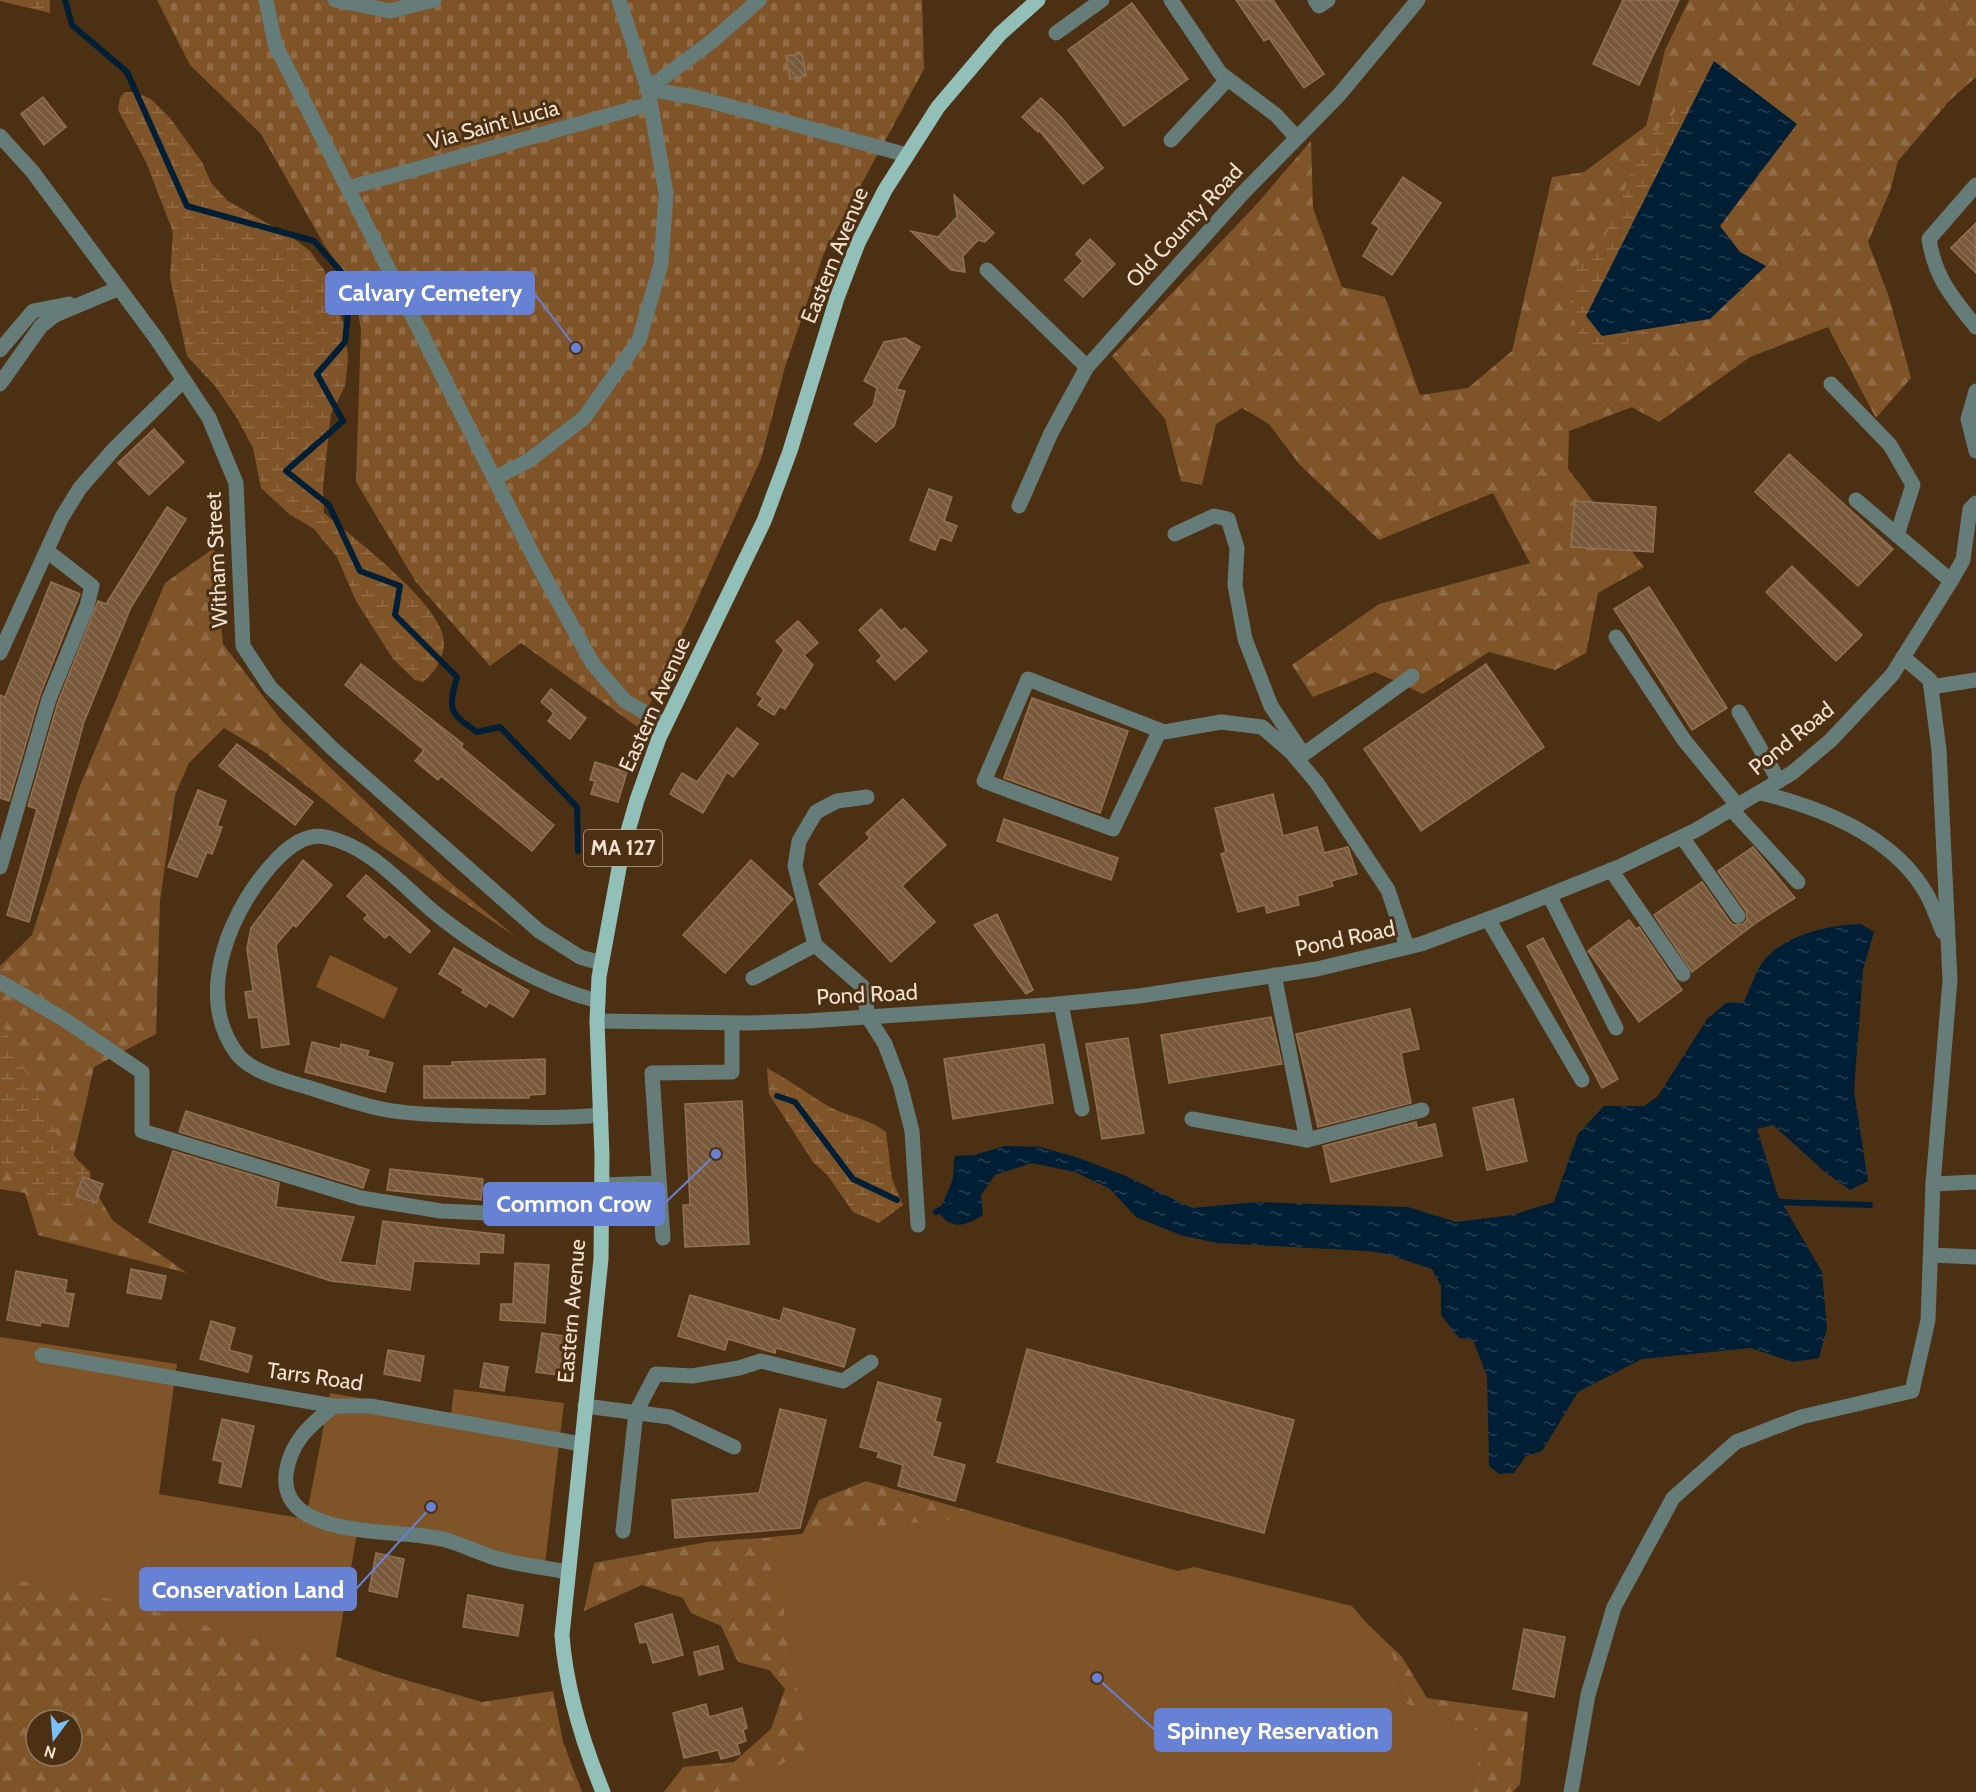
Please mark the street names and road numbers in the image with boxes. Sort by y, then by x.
street label: Via Saint Lucia [425,94,562,155]
street label: Old County Road [1120,158,1249,293]
street label: Eastern Avenue [795,183,874,327]
street label: Witham Street [199,491,234,629]
street label: Eastern Avenue [613,633,696,776]
street label: Pond Road [1743,696,1839,781]
road number: MA 127 [584,830,662,866]
street label: Pond Road [1293,915,1398,962]
street label: Pond Road [816,978,918,1011]
street label: Eastern Avenue [552,1238,591,1384]
street label: Tarrs Road [265,1356,365,1397]

